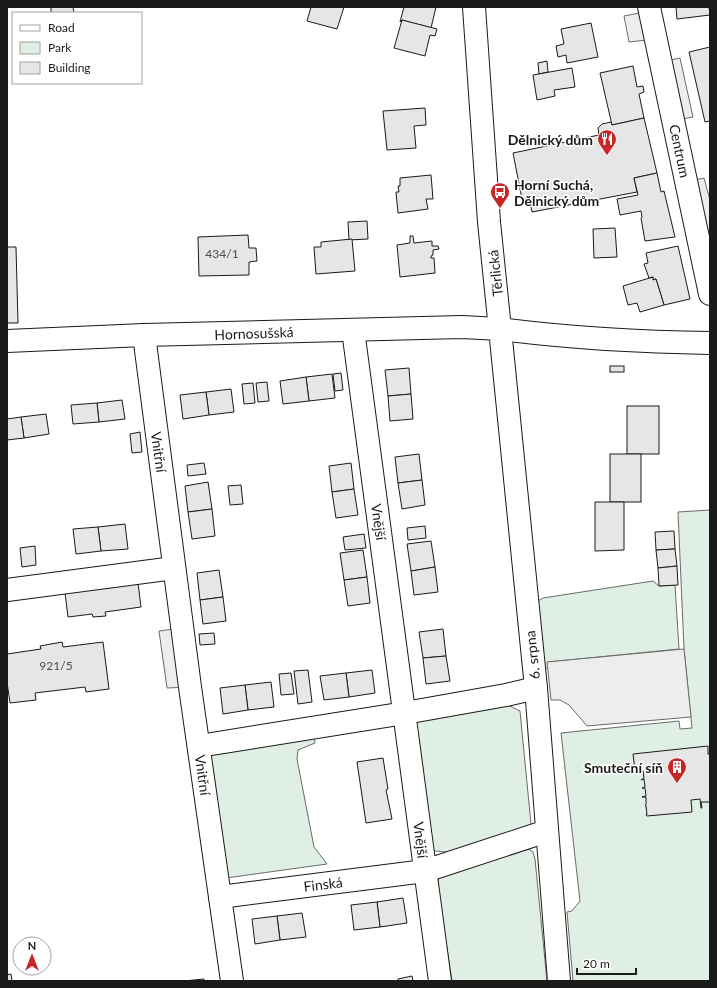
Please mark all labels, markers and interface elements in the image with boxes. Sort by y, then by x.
legend [12,12,142,84]
text: Road [48,20,75,35]
text: Park [48,40,72,55]
text: Building [48,60,91,75]
street label: Centrum [666,123,694,179]
restaurant icon: Dělnický dům [596,128,618,156]
place label: Dělnický dům [508,131,593,148]
place label: Horní Suchá, Dělnický dům [514,176,599,209]
bus stop icon: Horní Suchá, Dělnický dům [489,181,511,209]
house number: 434/1 [205,246,239,261]
street label: Těrlická [484,249,506,297]
street label: Hornosušská [214,323,294,343]
street label: Vnitřní [148,430,170,474]
street label: Vnější [368,503,390,542]
street label: 6. srpna [521,630,543,680]
house number: 921/5 [39,658,73,673]
street label: Vnitřní [192,753,214,797]
building icon: Smuteční síň [666,756,688,784]
place label: Smuteční síň [584,759,663,776]
street label: Vnější [410,821,432,860]
street label: Finská [303,873,344,895]
north arrow [12,936,52,976]
text: N [28,939,36,952]
scale bar [577,950,636,976]
text: 20 m [583,956,610,971]

